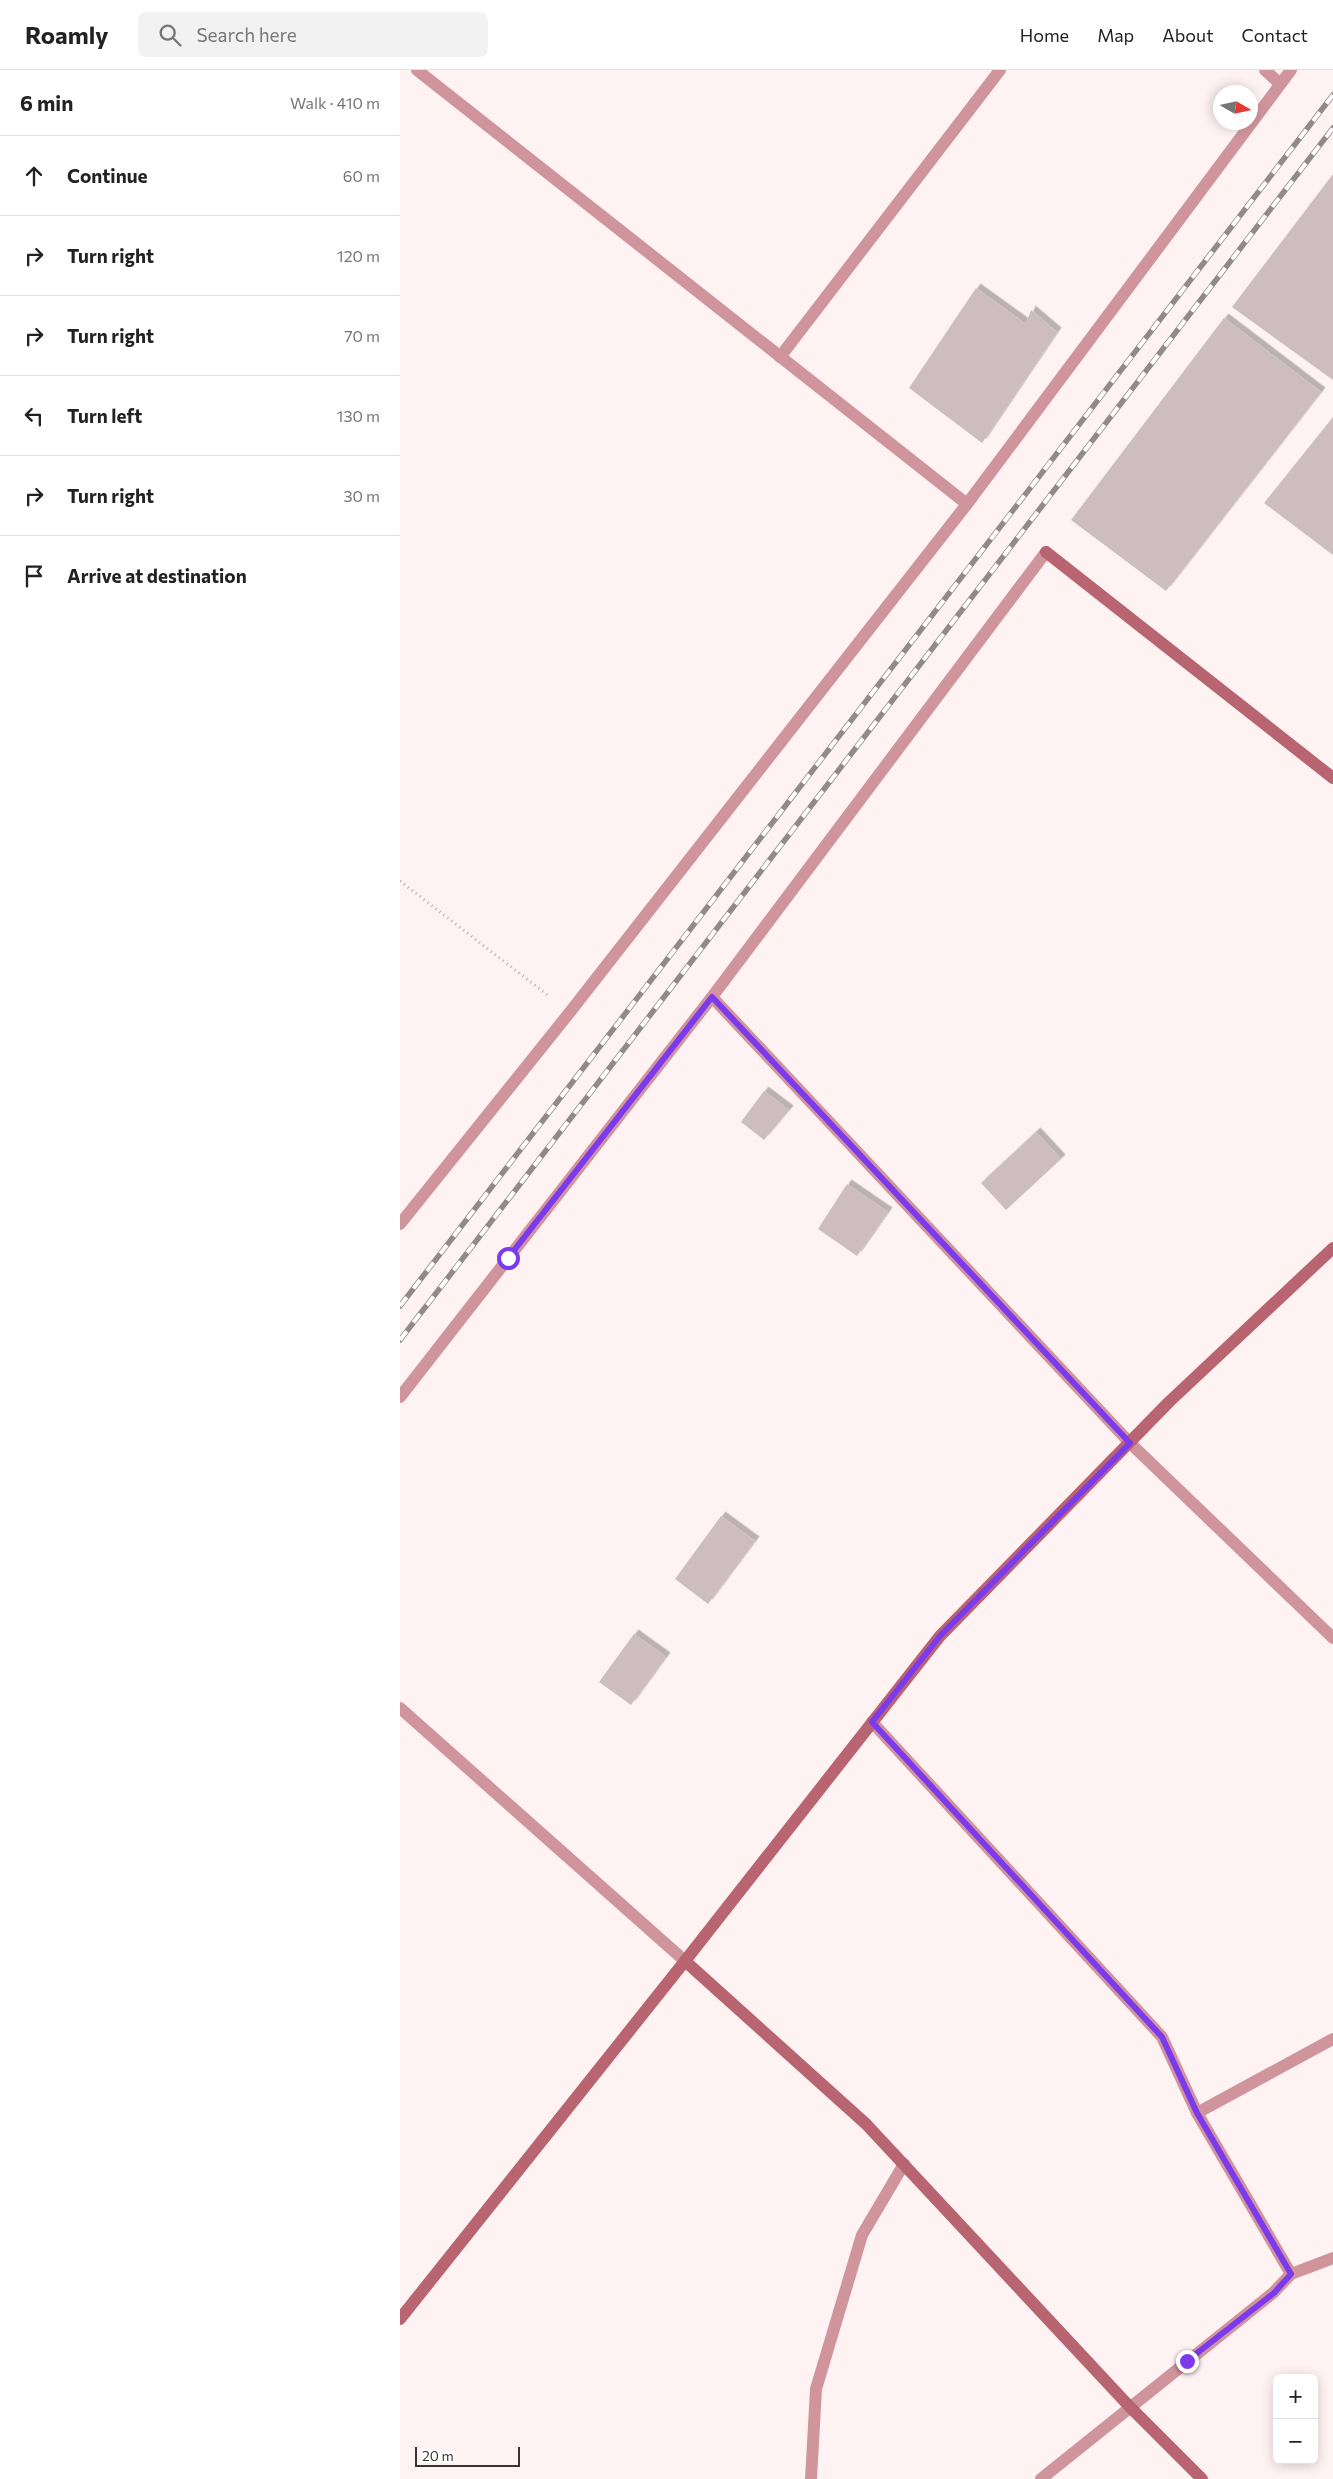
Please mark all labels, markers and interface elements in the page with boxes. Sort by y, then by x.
search box [138,12,488,57]
text: Roamly [25,20,108,49]
icon: search [156,21,184,49]
text: Search here [196,23,297,46]
text: Home [1020,24,1069,46]
text: Map [1097,24,1134,46]
text: About [1162,24,1214,46]
text: Contact [1242,24,1308,46]
north arrow [1213,85,1258,130]
text: 6 min [20,90,73,115]
text: Walk · 410 m [290,93,380,112]
icon: ahead [20,162,48,190]
text: Continue [67,164,147,187]
text: 60 m [343,166,380,185]
icon: right [20,242,48,270]
text: Turn right [67,244,154,267]
text: 120 m [337,246,380,265]
icon: right [20,322,48,350]
text: Turn right [67,324,154,347]
text: 70 m [344,326,380,345]
icon: left [20,402,48,430]
text: Turn left [67,404,142,427]
text: 130 m [337,406,380,425]
icon: right [20,482,48,510]
text: Turn right [67,484,154,507]
text: 30 m [343,486,380,505]
icon: arrive [20,562,48,590]
text: Arrive at destination [67,564,247,587]
route start [497,1247,520,1270]
route end [1176,2350,1199,2373]
map controls [1273,2374,1318,2464]
button: + [1273,2374,1318,2419]
button: − [1273,2419,1318,2464]
scale bar [415,2444,520,2467]
text: 20 m [422,2447,454,2464]

